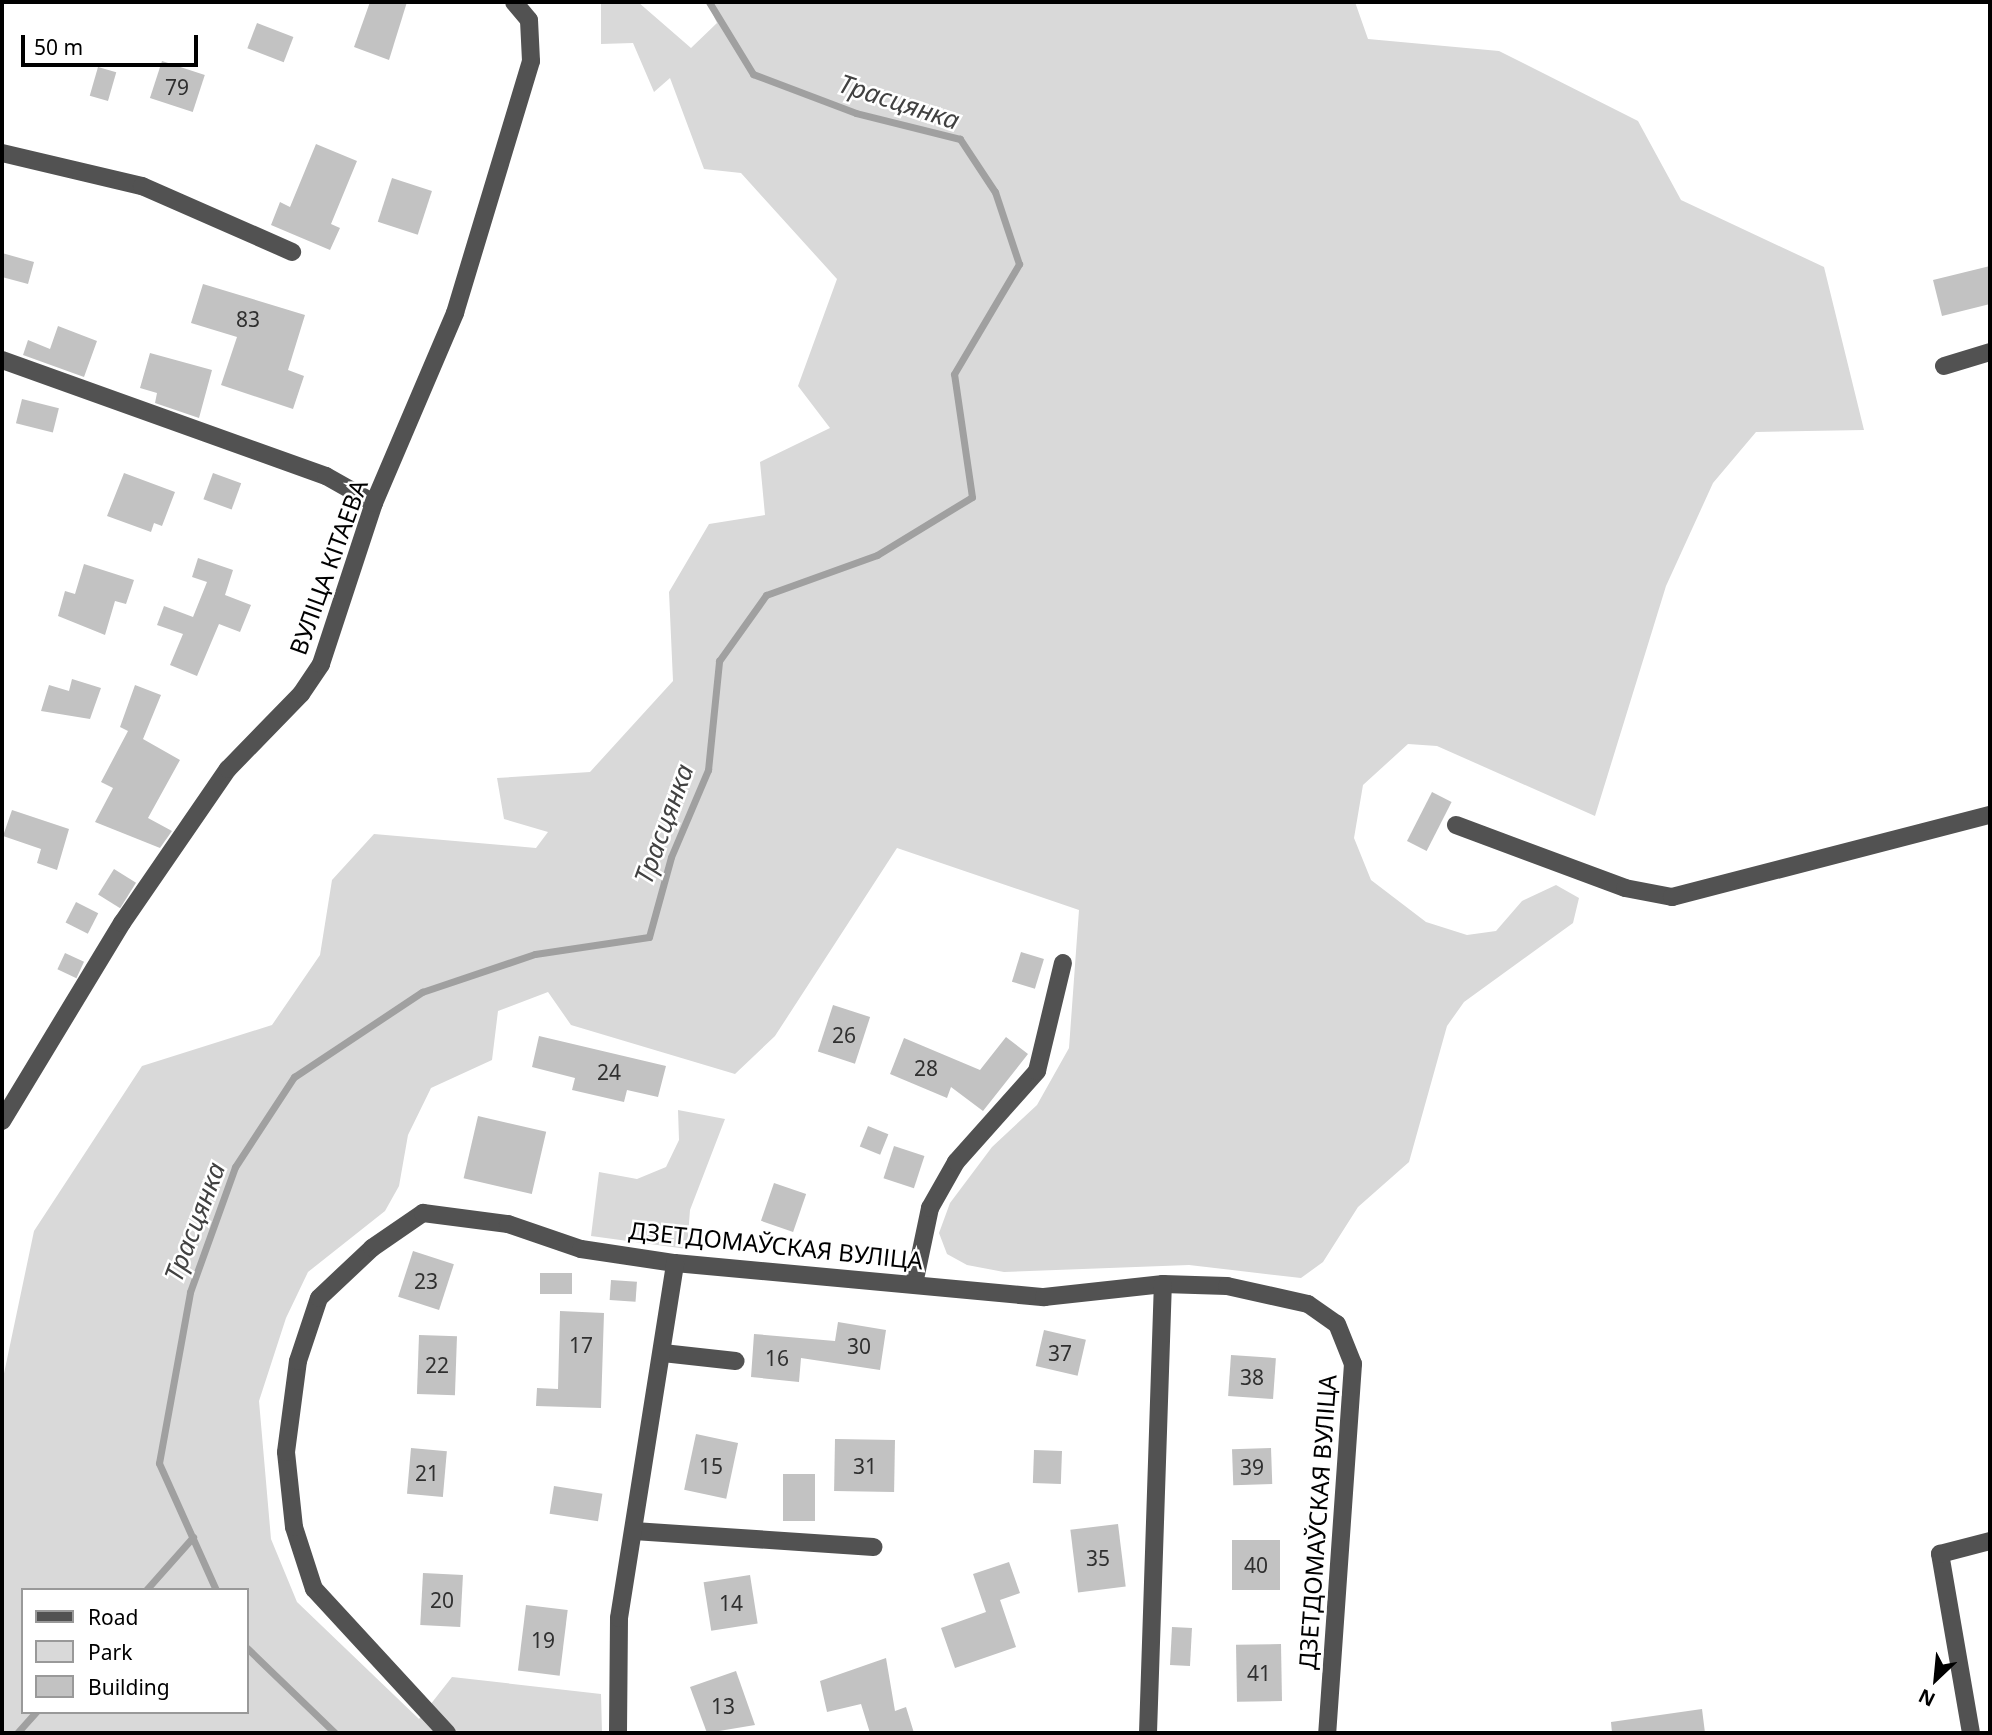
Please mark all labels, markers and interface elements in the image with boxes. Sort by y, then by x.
scale bar [24,21,201,65]
text: 50 m [34,33,83,61]
water label: Трасцянка [835,68,963,136]
house number: 79 [165,74,189,100]
house number: 83 [236,306,260,332]
street label: ВУЛІЦА КІТАЕВА [283,476,373,658]
water label: Трасцянка [628,760,700,888]
house number: 26 [832,1022,856,1048]
house number: 28 [914,1055,938,1081]
house number: 24 [597,1059,621,1085]
water label: Трасцянка [158,1158,232,1286]
street label: ДЗЕТДОМАЎСКАЯ ВУЛІЦА [628,1215,924,1275]
house number: 23 [414,1268,438,1294]
house number: 17 [569,1332,593,1358]
house number: 30 [847,1333,871,1359]
house number: 37 [1048,1340,1072,1366]
house number: 16 [765,1345,789,1371]
house number: 22 [425,1352,449,1378]
house number: 38 [1240,1364,1264,1390]
street label: ДЗЕТДОМАЎСКАЯ ВУЛІЦА [1292,1374,1342,1670]
house number: 15 [699,1453,723,1479]
house number: 31 [853,1453,877,1479]
house number: 39 [1240,1454,1264,1480]
house number: 21 [415,1460,439,1486]
house number: 35 [1086,1545,1110,1571]
house number: 40 [1244,1552,1268,1578]
house number: 20 [430,1587,454,1613]
legend [21,1588,248,1714]
house number: 14 [719,1590,743,1616]
text: Road [88,1603,138,1631]
house number: 19 [531,1627,555,1653]
text: Park [88,1638,132,1666]
north arrow [1901,1644,1971,1714]
house number: 41 [1247,1660,1271,1686]
text: Building [88,1673,170,1701]
text: N [1914,1683,1939,1713]
house number: 13 [711,1693,735,1719]

